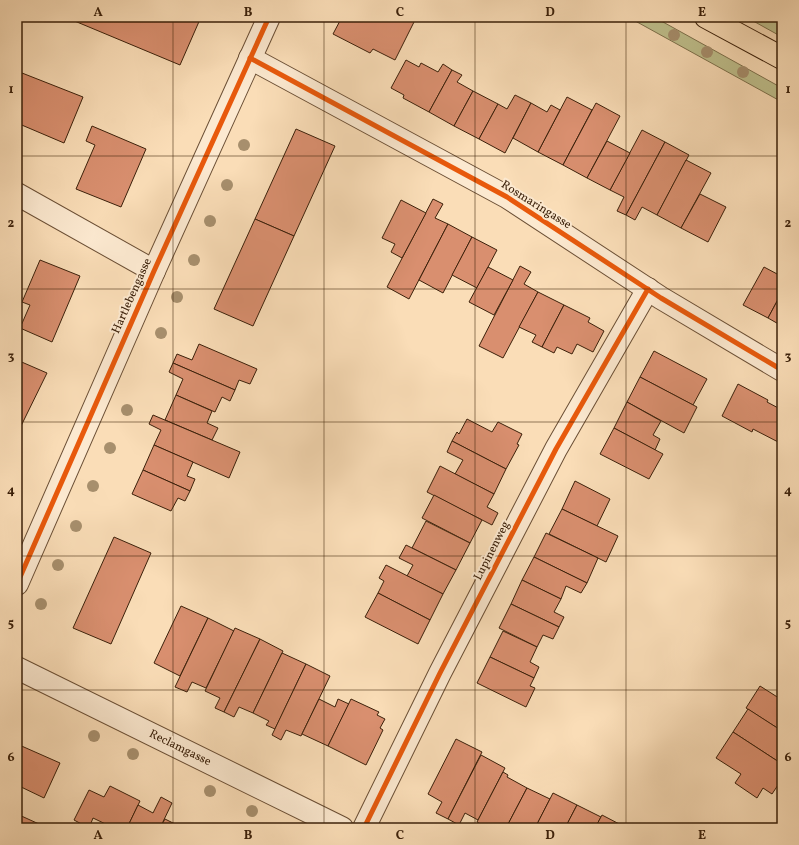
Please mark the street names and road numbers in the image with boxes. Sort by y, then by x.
street label: Rosmaringasse [498,177,574,233]
street label: Hartlebengasse [108,255,156,336]
street label: Lupinenweg [470,519,514,583]
street label: Reclamgasse [146,726,214,770]

